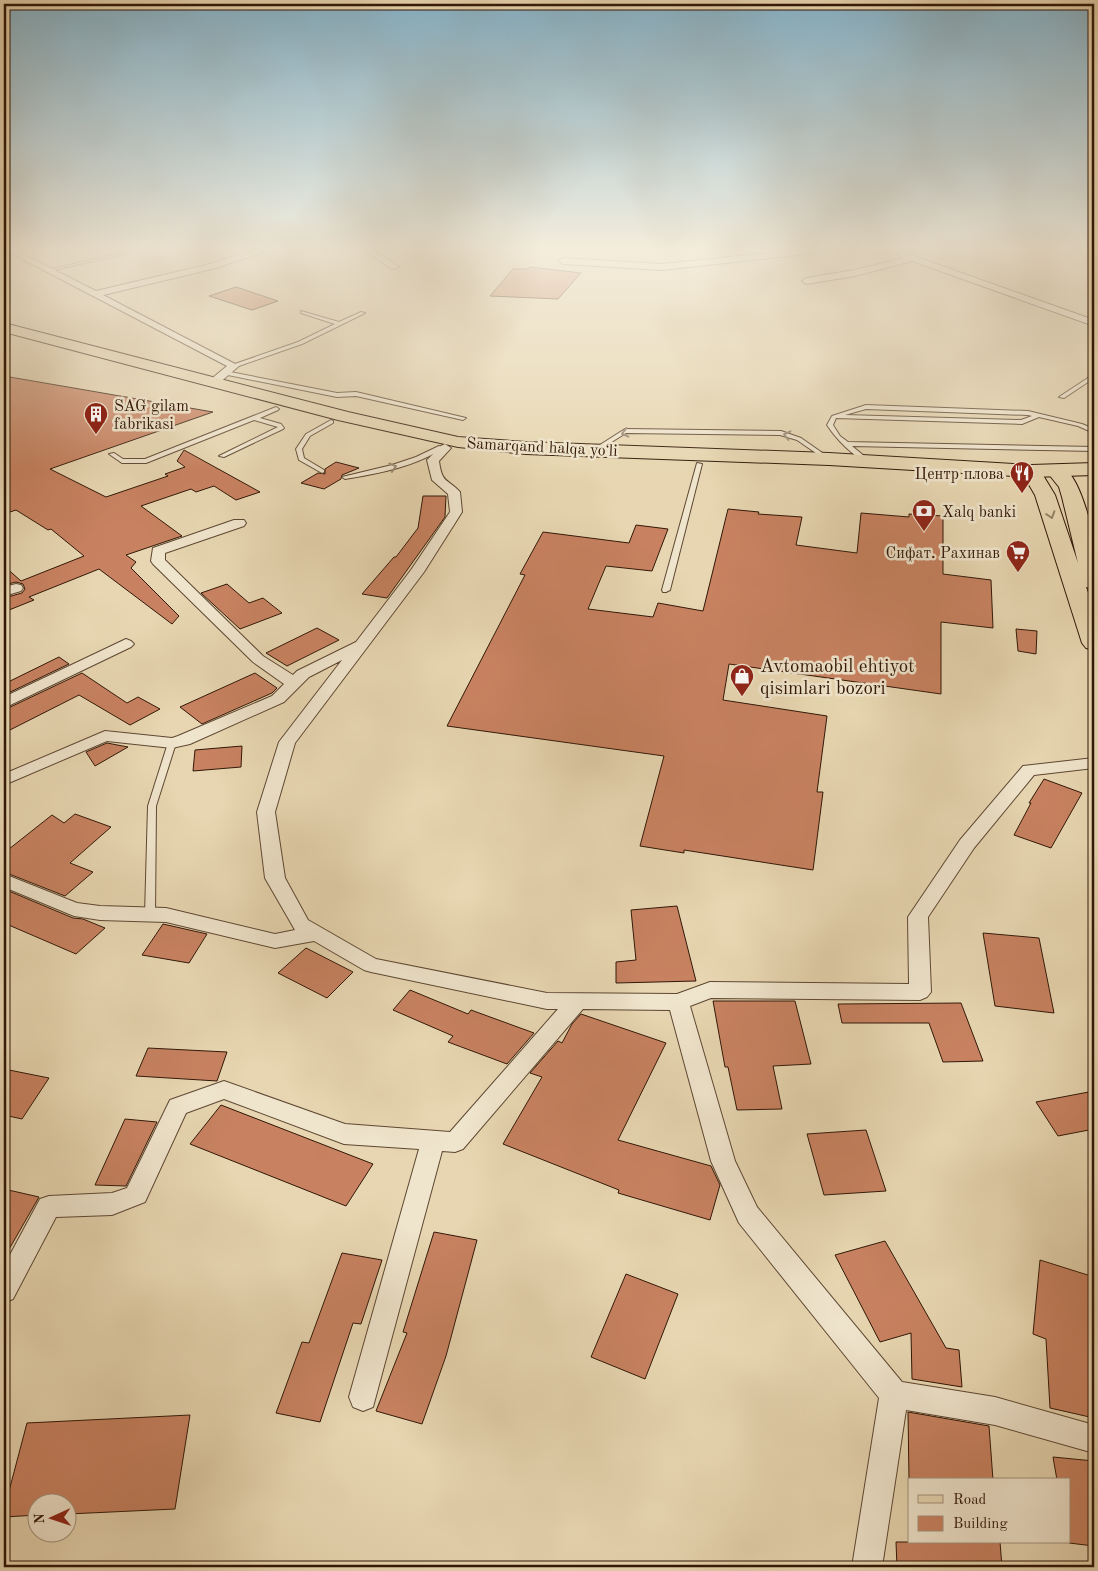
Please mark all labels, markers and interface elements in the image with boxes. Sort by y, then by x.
place label: SAG gilam fabrikasi [114,399,189,433]
building icon: SAG gilam fabrikasi [83,401,109,435]
one-way arrow [621,427,629,438]
one-way arrow [782,430,791,441]
street label: Samarqand halqa yoʻli [466,436,618,460]
restaurant icon: Центр плова [1009,460,1035,494]
one-way arrow [388,462,396,472]
place label: Центр плова [914,467,1004,483]
bank icon: Xalq banki [911,498,937,532]
place label: Xalq banki [942,505,1016,521]
one-way arrow [1046,511,1056,519]
supermarket icon: Сифат. Рахинав [1005,539,1031,573]
place label: Сифат. Рахинав [886,546,1000,562]
place label: Avtomaobil ehtiyot qisimlari bozori [760,658,915,699]
shop icon: Avtomaobil ehtiyot qisimlari bozori [729,663,755,697]
legend [908,1478,1070,1544]
text: Road [953,1493,987,1508]
north arrow [28,1494,78,1544]
text: N [33,1513,47,1524]
text: Building [953,1517,1008,1532]

